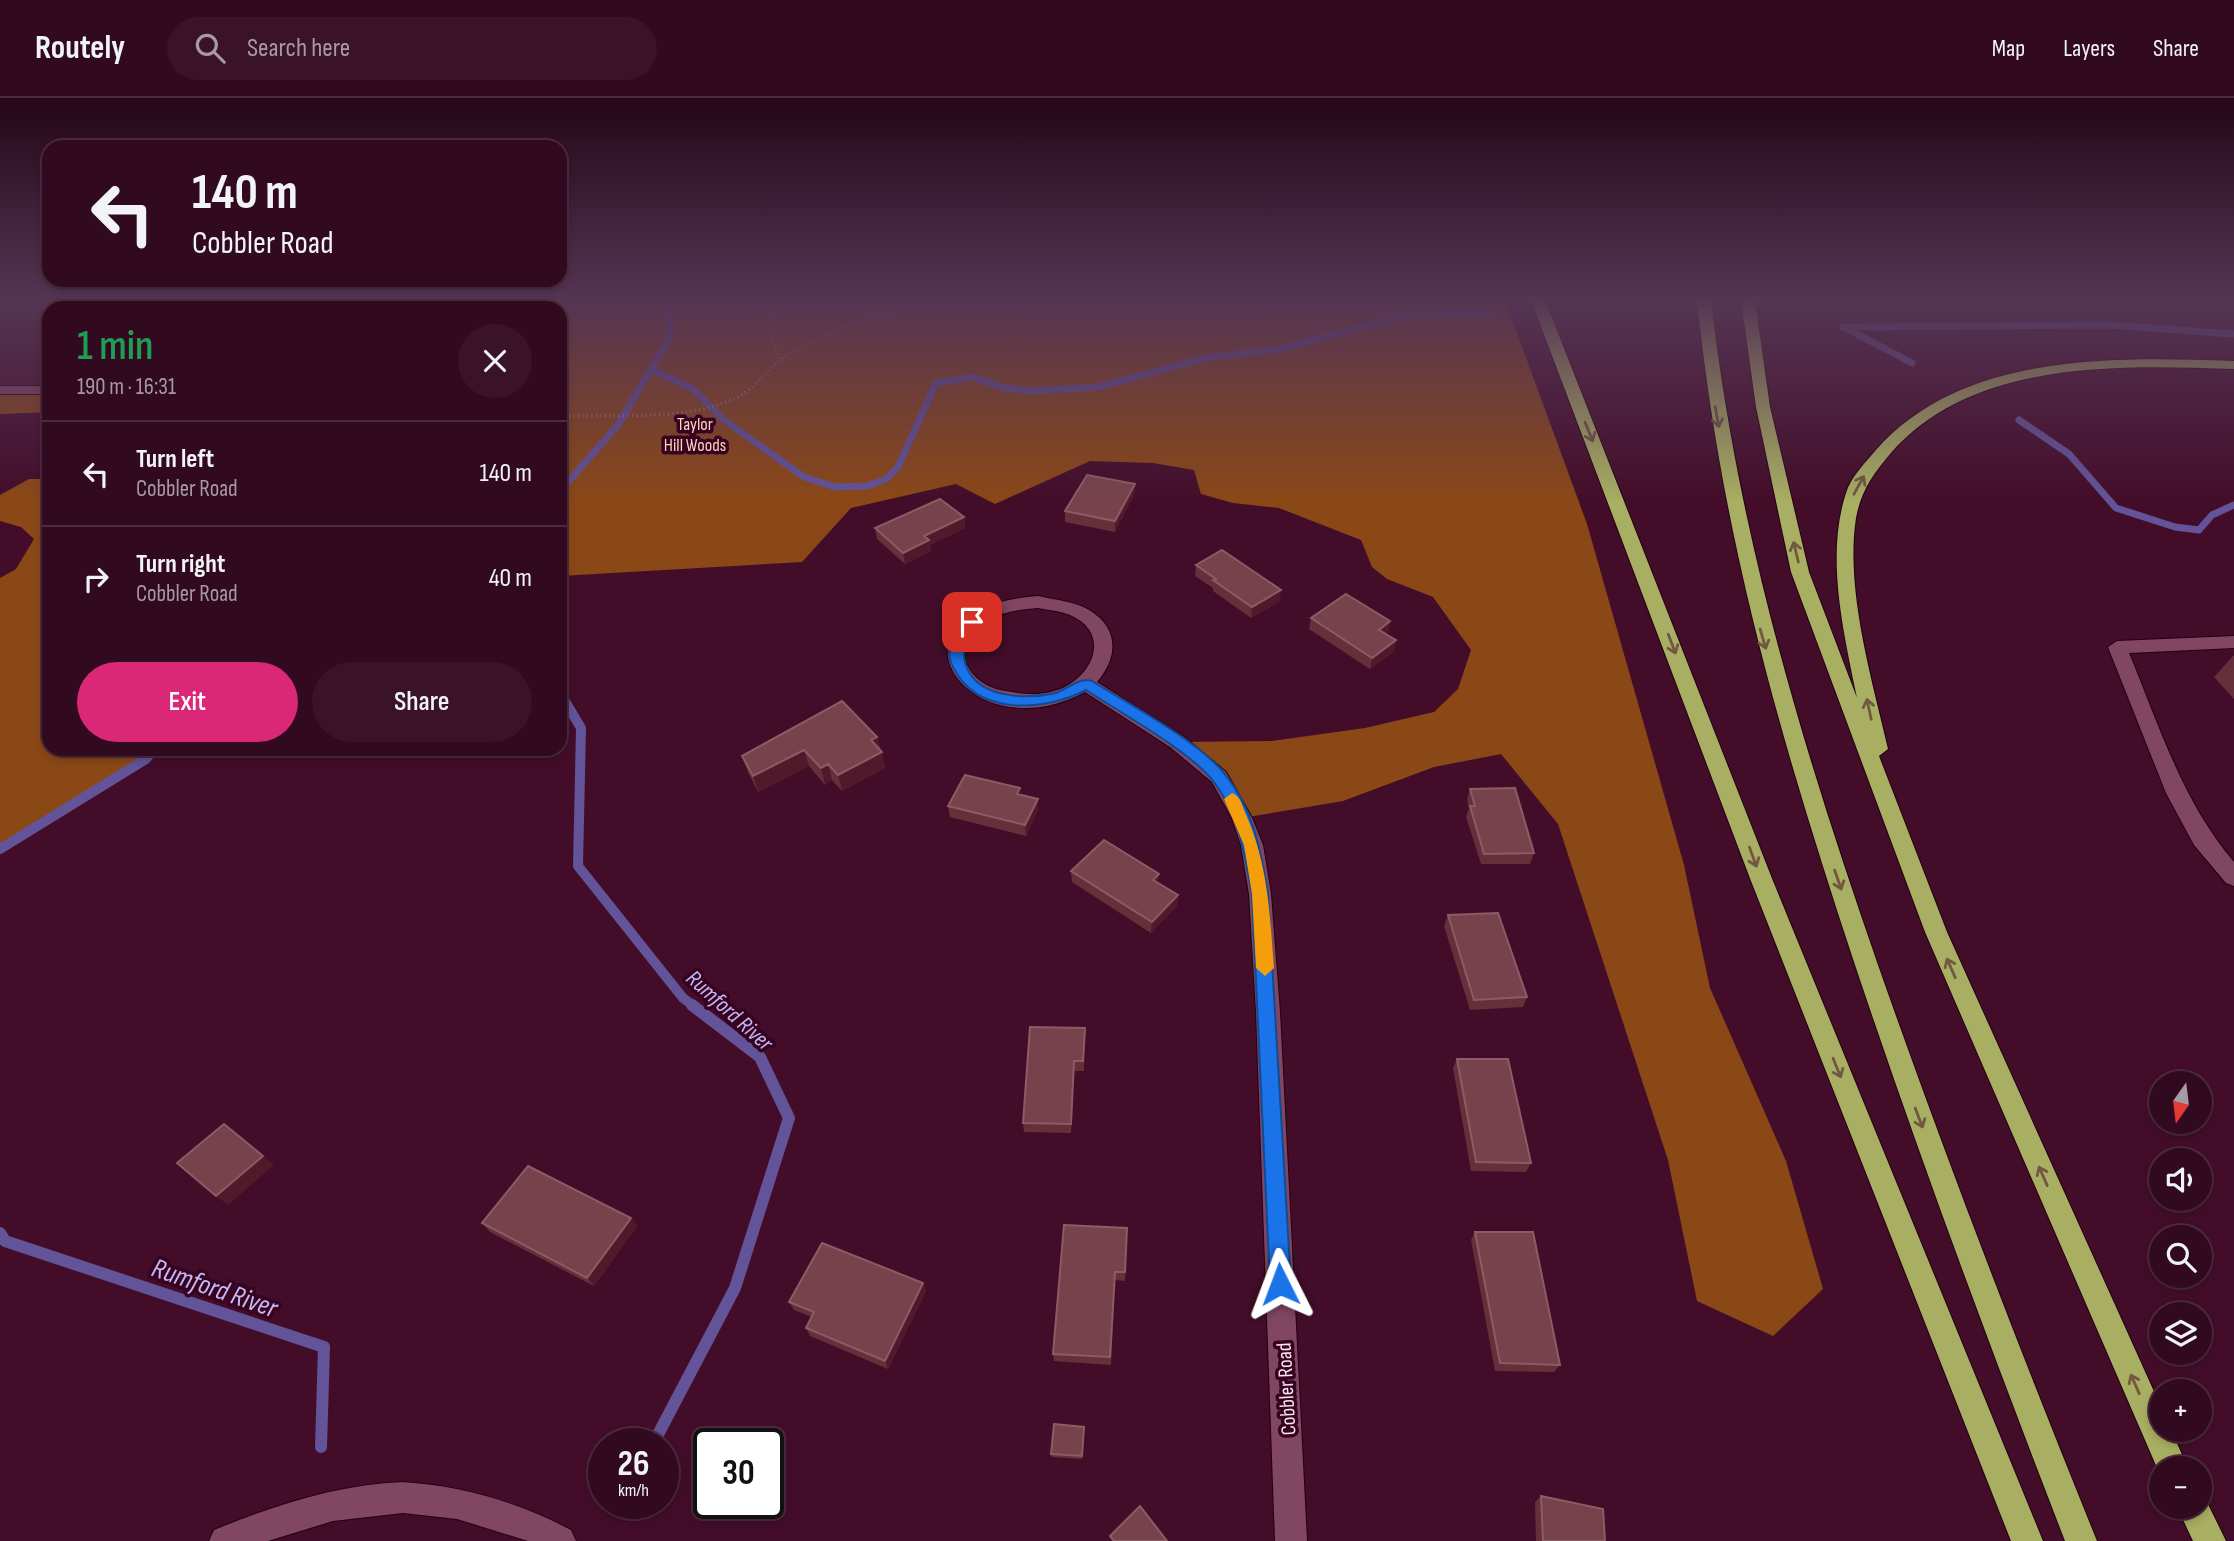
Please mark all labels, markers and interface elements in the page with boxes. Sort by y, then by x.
search box [167,17,657,80]
text: Routely [35,28,125,68]
icon: search [191,29,229,67]
text: Search here [247,33,350,64]
text: Map [1992,34,2025,63]
text: Layers [2063,34,2115,63]
text: Share [2153,34,2199,63]
text: 140 m [192,164,298,223]
icon: left [77,168,168,259]
text: Cobbler Road [192,224,333,263]
text: 1 min [77,321,153,372]
button: close [458,324,532,398]
text: 190 m · 16:31 [77,373,176,401]
one-way arrow [1711,405,1724,427]
park label: Taylor Hill Woods [664,414,726,456]
one-way arrow [1584,421,1597,443]
text: Turn left [136,444,214,475]
icon: left [77,455,115,493]
text: 140 m [480,458,532,489]
text: Cobbler Road [136,475,238,503]
one-way arrow [1852,476,1866,496]
one-way arrow [1789,541,1802,564]
text: Turn right [136,549,225,580]
icon: right [77,560,115,598]
text: 40 m [489,563,532,594]
text: Cobbler Road [136,580,238,608]
pin [942,592,1002,652]
icon: arrive [953,603,991,641]
one-way arrow [1757,628,1770,650]
one-way arrow [1667,633,1680,655]
button: Exit [77,662,298,742]
button: Share [312,662,532,742]
one-way arrow [1862,698,1876,721]
one-way arrow [1748,845,1760,867]
one-way arrow [1833,868,1845,890]
one-way arrow [1944,957,1957,979]
water label: Rumford River [680,964,780,1058]
one-way arrow [1831,1057,1844,1079]
north arrow [2149,1071,2212,1134]
map controls [2149,1071,2212,1519]
one-way arrow [1914,1107,1926,1129]
button: sound [2149,1148,2212,1211]
one-way arrow [2036,1166,2049,1187]
button: search [2149,1225,2212,1288]
position arrow [1243,1247,1317,1321]
water label: Rumford River [147,1252,283,1326]
button: layers [2149,1302,2212,1365]
street label: Cobbler Road [1272,1342,1301,1436]
one-way arrow [2128,1374,2141,1395]
button: + [2149,1379,2212,1442]
speed limit sign: 30 [693,1428,784,1519]
text: 26 [618,1443,649,1486]
button: − [2149,1456,2212,1519]
text: km/h [618,1480,649,1501]

